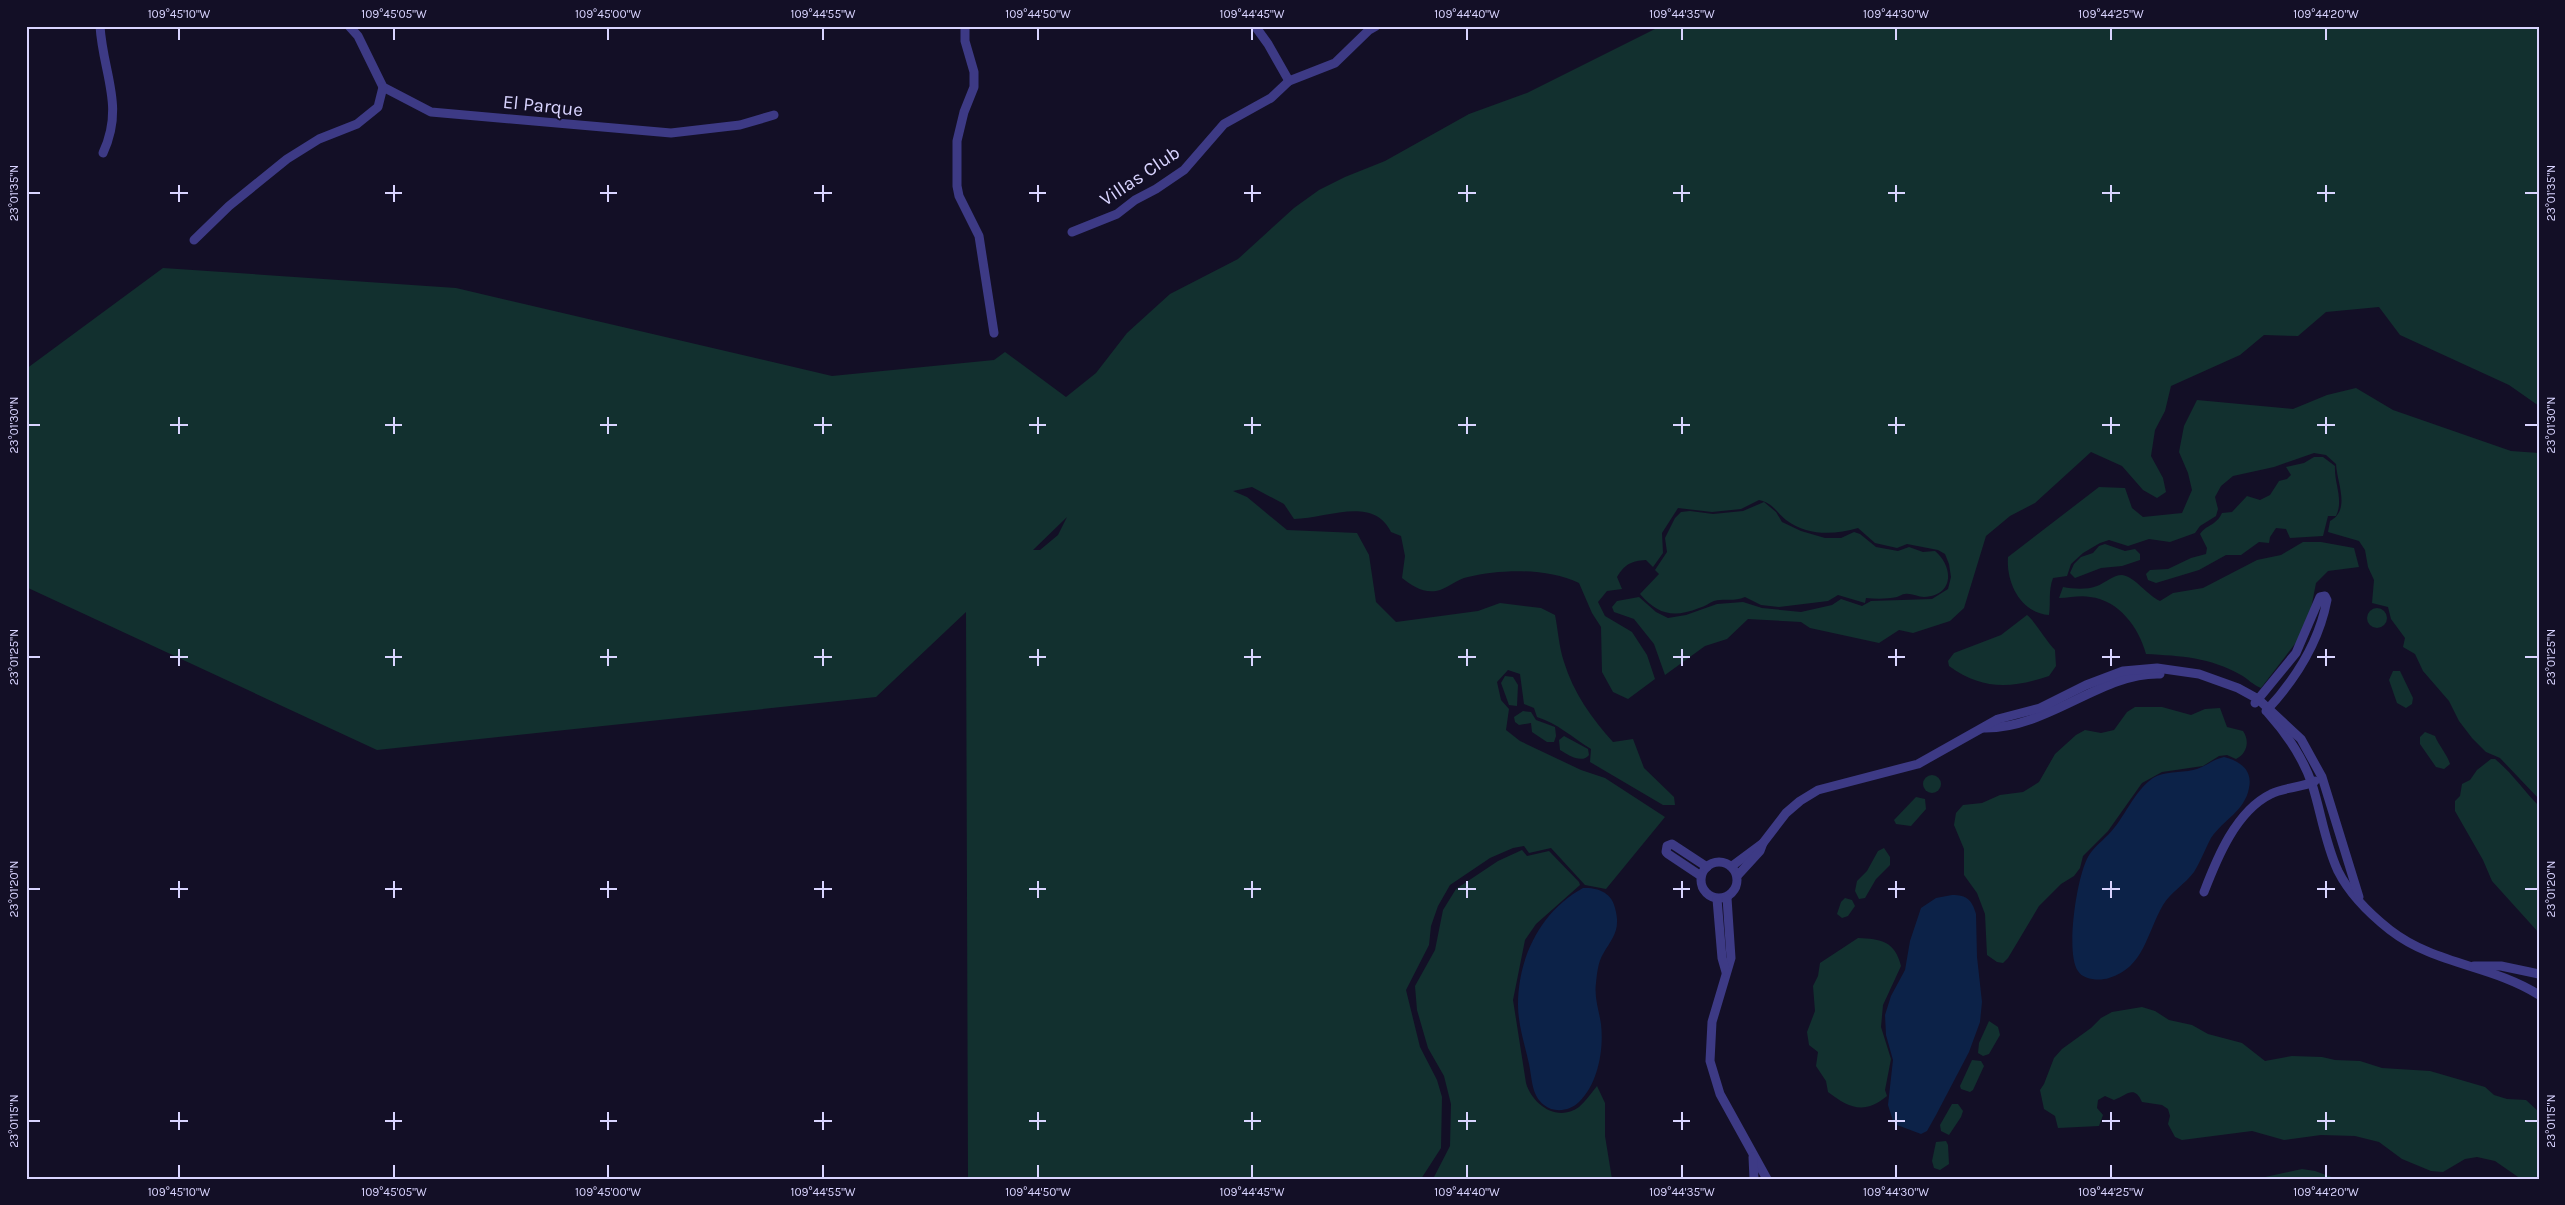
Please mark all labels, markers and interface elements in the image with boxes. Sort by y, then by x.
text: 109°45'10"W [148,7,211,21]
text: 109°45'05"W [361,7,427,21]
text: 109°45'00"W [575,7,641,21]
text: 109°44'55"W [790,7,856,21]
text: 109°44'50"W [1005,7,1071,21]
text: 109°44'45"W [1219,7,1285,21]
text: 109°44'40"W [1434,7,1500,21]
text: 109°44'35"W [1649,7,1715,21]
text: 109°44'30"W [1863,7,1929,21]
text: 109°44'25"W [2078,7,2144,21]
text: 109°44'20"W [2293,7,2359,21]
street label: El Parque [502,91,584,121]
street label: Villas Club [1096,141,1184,211]
text: 23°01'35"N [7,165,21,221]
text: 23°01'35"N [2544,165,2558,221]
text: 23°01'30"N [7,397,21,453]
text: 23°01'30"N [2544,397,2558,453]
text: 23°01'25"N [7,629,21,685]
text: 23°01'25"N [2544,629,2558,685]
text: 23°01'20"N [7,861,21,917]
text: 23°01'20"N [2544,861,2558,917]
text: 23°01'15"N [7,1094,21,1148]
text: 23°01'15"N [2544,1094,2558,1148]
text: 109°45'10"W [148,1185,211,1199]
text: 109°45'05"W [361,1185,427,1199]
text: 109°45'00"W [575,1185,641,1199]
text: 109°44'55"W [790,1185,856,1199]
text: 109°44'50"W [1005,1185,1071,1199]
text: 109°44'45"W [1219,1185,1285,1199]
text: 109°44'40"W [1434,1185,1500,1199]
text: 109°44'35"W [1649,1185,1715,1199]
text: 109°44'30"W [1863,1185,1929,1199]
text: 109°44'25"W [2078,1185,2144,1199]
text: 109°44'20"W [2293,1185,2359,1199]

